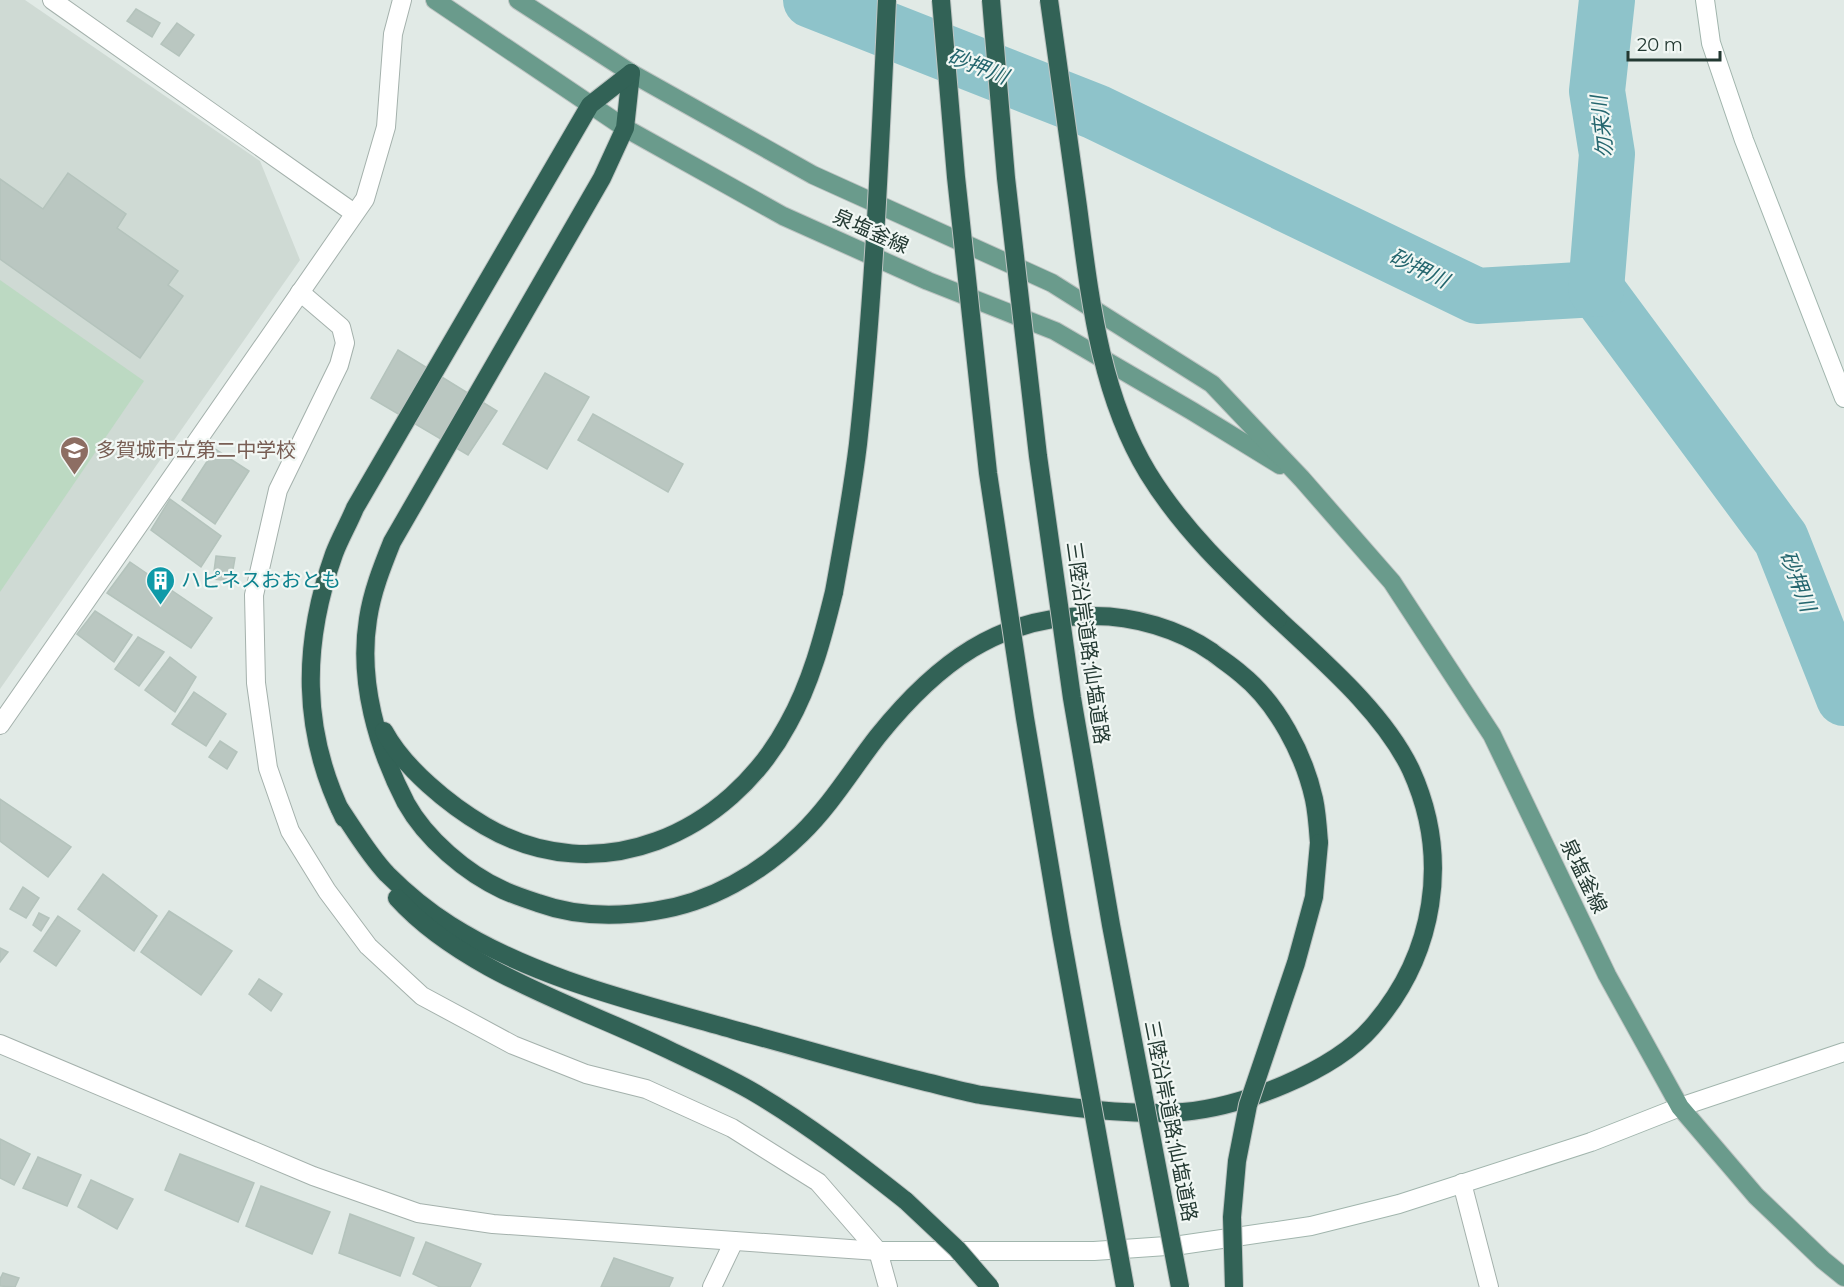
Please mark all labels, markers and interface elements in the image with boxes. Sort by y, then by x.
scale bar [1628,24,1720,62]
text: 20 m [1637,34,1683,56]
water label: 砂押川 [944,43,1014,90]
water label: 勿来川 [1586,92,1618,160]
street label: 泉塩釜線 [830,204,912,258]
water label: 砂押川 [1385,243,1455,294]
school or university icon: 多賀城市立第二中学校 [59,434,91,476]
place label: 多賀城市立第二中学校 [96,438,296,462]
street label: 三陸沿岸道路;仙塩道路 [1062,540,1114,746]
water label: 砂押川 [1775,547,1822,617]
building icon: ハピネスおおとも [144,564,176,606]
place label: ハピネスおおとも [181,568,341,592]
street label: 泉塩釜線 [1556,835,1612,917]
street label: 三陸沿岸道路;仙塩道路 [1140,1018,1202,1224]

